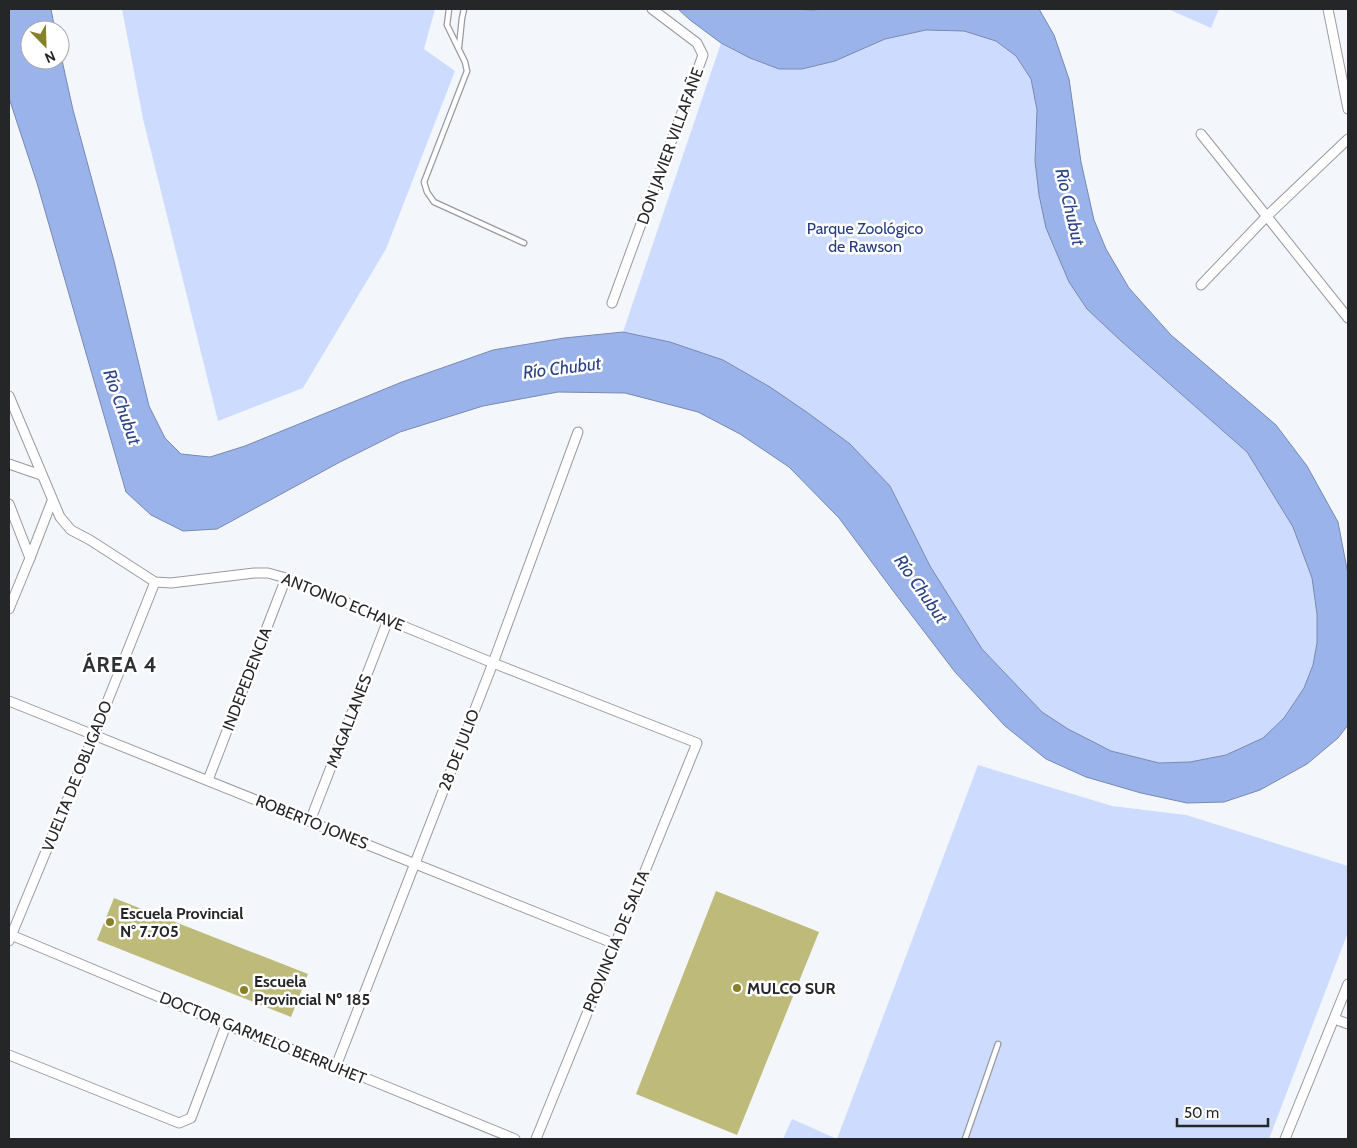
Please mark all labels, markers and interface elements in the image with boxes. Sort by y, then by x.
north arrow [20,20,70,70]
text: N [42,47,58,67]
street label: DON JAVIER VILLAFAÑE [633,65,707,227]
water label: Río Chubut [1050,166,1090,248]
park label: Parque Zoológico de Rawson [807,219,923,256]
water label: Río Chubut [522,352,603,384]
water label: Río Chubut [98,366,146,448]
water label: Río Chubut [889,550,953,628]
street label: ANTONIO ECHAVE [279,569,407,635]
street label: INDEPEDENCIA [219,624,276,733]
district label: ÁREA 4 [82,652,158,677]
street label: MAGALLANES [322,672,376,770]
street label: VUELTA DE OBLIGADO [38,698,116,854]
street label: 28 DE JULIO [435,707,483,793]
street label: ROBERTO JONES [253,791,371,853]
street label: PROVINCIA DE SALTA [579,867,653,1015]
place label: Escuela Provincial N° 7.705 [120,904,243,941]
marker: Escuela Provincial N° 7.705 [104,916,116,928]
place label: Escuela Provincial Nº 185 [254,972,370,1009]
place label: MULCO SUR [747,979,836,998]
marker: MULCO SUR [731,982,743,994]
marker: Escuela Provincial Nº 185 [238,984,250,996]
street label: DOCTOR GARMELO BERRUHET [157,988,369,1088]
scale bar [1177,1096,1268,1128]
text: 50 m [1184,1104,1219,1122]

